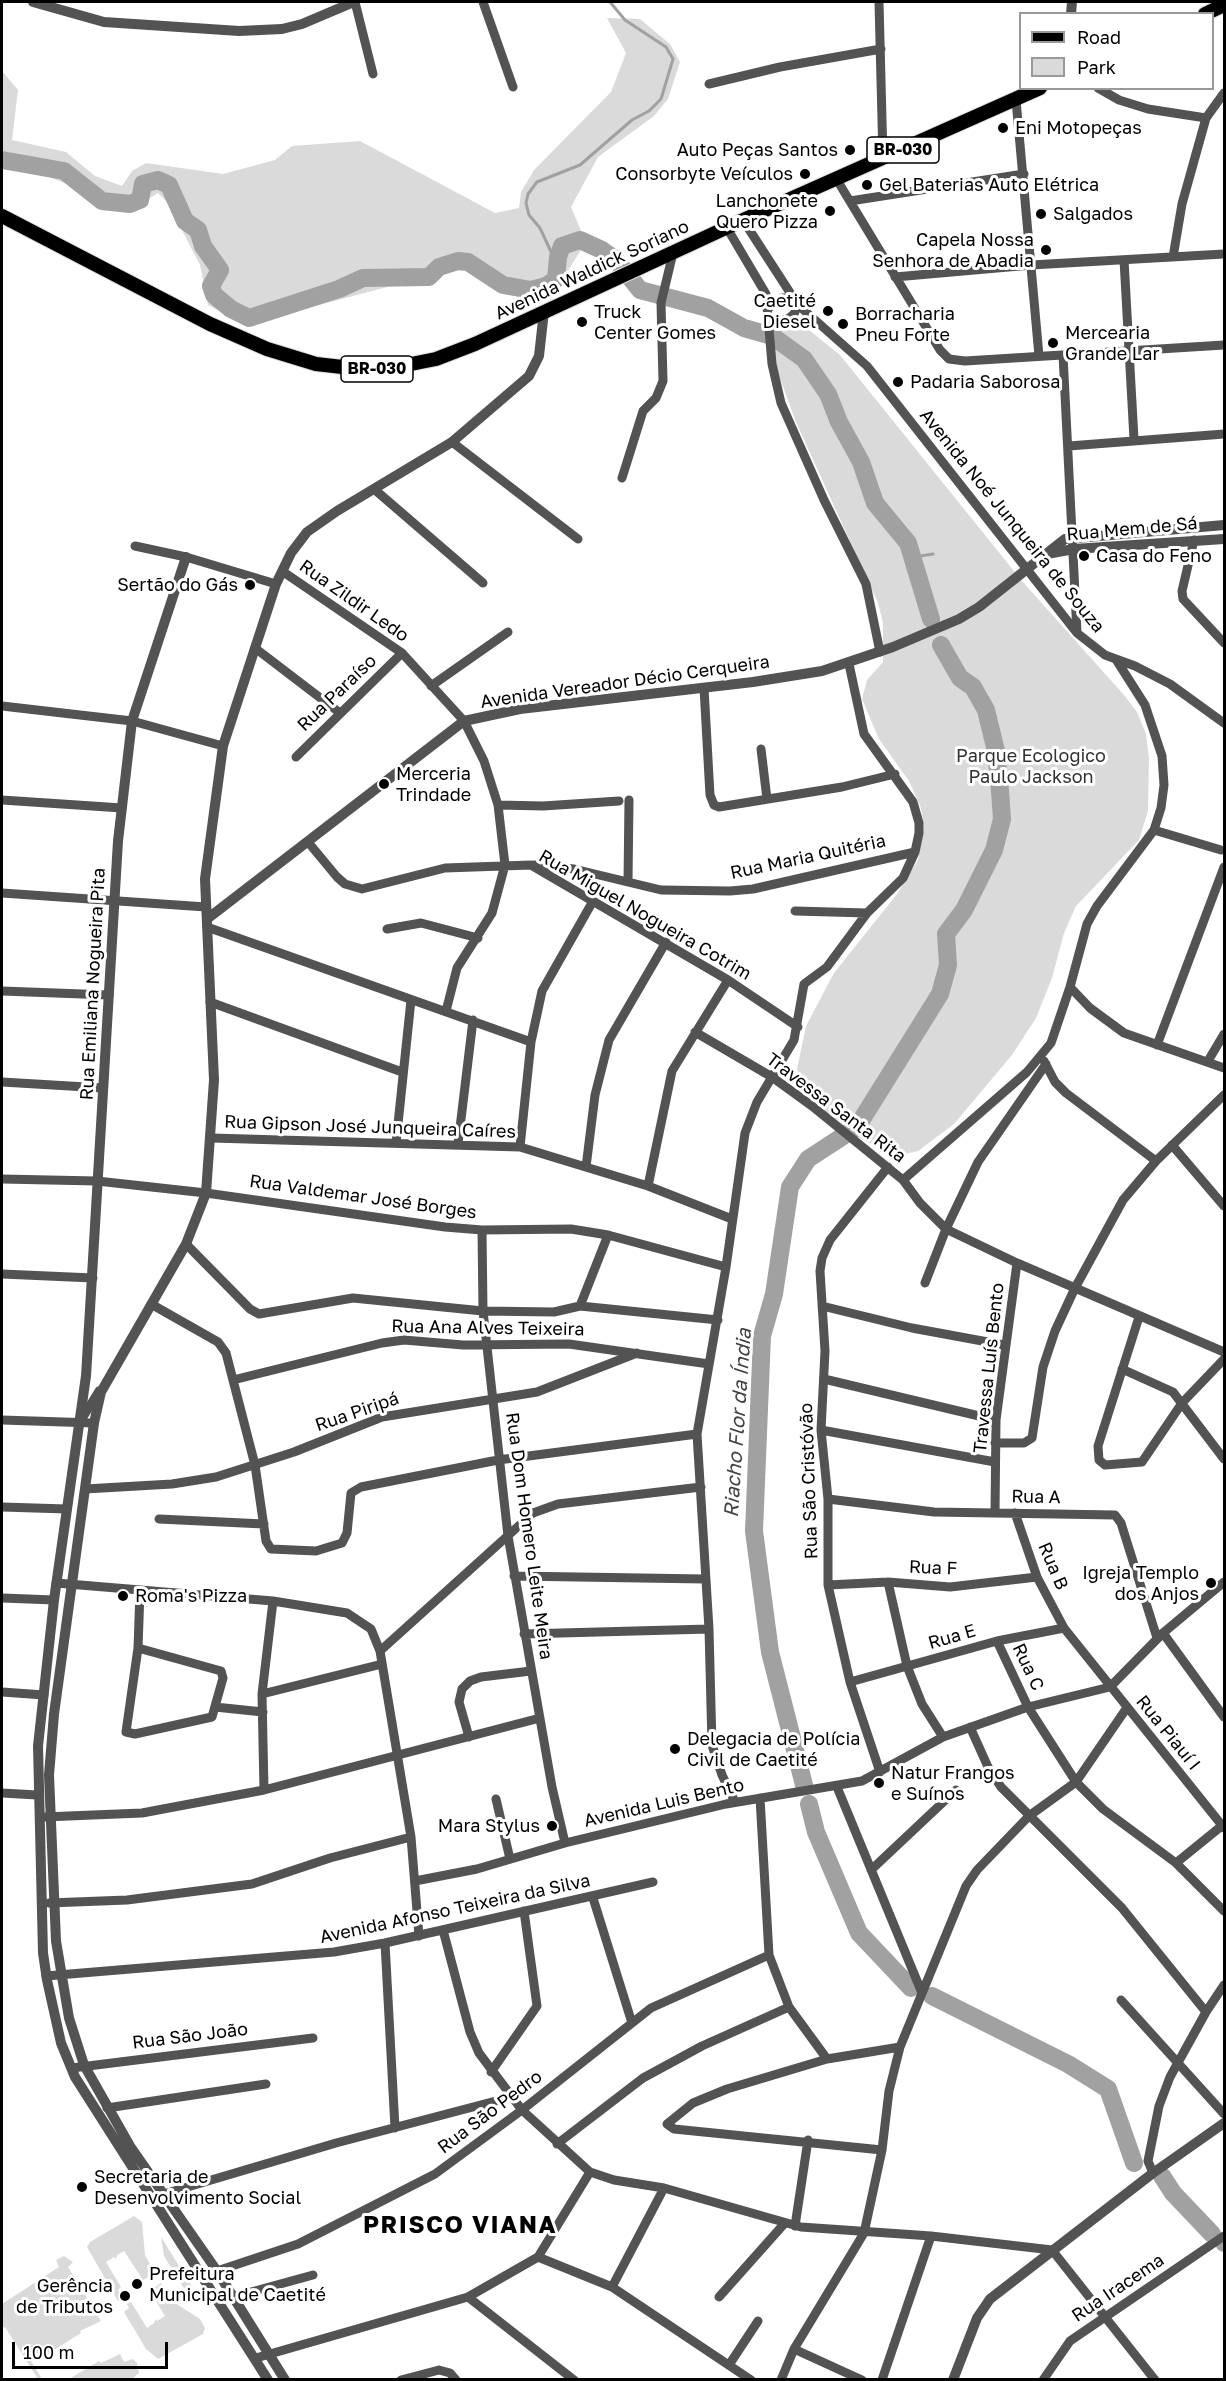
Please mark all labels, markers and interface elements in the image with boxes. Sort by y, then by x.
legend [1019,12,1214,90]
text: Road [1077,26,1121,48]
text: Park [1077,56,1116,78]
place label: Eni Motopeças [1015,117,1142,139]
marker: Eni Motopeças [996,121,1010,135]
road number: BR-030 [867,137,939,163]
place label: Auto Peças Santos [677,139,838,161]
marker: Auto Peças Santos [843,143,857,157]
place label: Consorbyte Veículos [615,163,793,185]
marker: Consorbyte Veículos [798,167,812,181]
place label: Gel Baterias Auto Elétrica [879,174,1099,196]
marker: Gel Baterias Auto Elétrica [860,178,874,192]
place label: Lanchonete Quero Pizza [715,190,818,232]
place label: Salgados [1053,203,1133,225]
marker: Lanchonete Quero Pizza [823,204,837,218]
marker: Salgados [1034,207,1048,221]
street label: Avenida Waldick Soriano [492,215,692,325]
place label: Capela Nossa Senhora de Abadia [872,229,1034,272]
marker: Capela Nossa Senhora de Abadia [1039,243,1053,257]
place label: Caetité Diesel [753,290,816,332]
place label: Truck Center Gomes [594,301,716,344]
place label: Borracharia Pneu Forte [855,303,955,346]
marker: Caetité Diesel [821,304,835,318]
marker: Truck Center Gomes [575,315,589,329]
marker: Borracharia Pneu Forte [836,317,850,331]
place label: Mercearia Grande Lar [1065,322,1159,364]
marker: Mercearia Grande Lar [1046,336,1060,350]
road number: BR-030 [341,356,413,382]
place label: Padaria Saborosa [910,371,1060,393]
marker: Padaria Saborosa [891,375,905,389]
street label: Avenida Noé Junqueira de Souza [915,405,1109,637]
street label: Rua Mem de Sá [1066,513,1198,545]
place label: Casa do Feno [1096,545,1212,567]
marker: Casa do Feno [1077,549,1091,563]
street label: Rua Zildir Ledo [295,555,413,647]
place label: Sertão do Gás [117,574,238,596]
marker: Sertão do Gás [243,578,257,592]
street label: Rua Paraíso [293,650,381,736]
street label: Avenida Vereador Décio Cerqueira [479,651,771,713]
park label: Parque Ecologico Paulo Jackson [956,745,1106,788]
place label: Merceria Trindade [396,763,471,806]
marker: Merceria Trindade [377,777,391,791]
street label: Rua Maria Quitéria [728,830,888,884]
street label: Rua Miguel Nogueira Cotrim [535,845,755,985]
street label: Rua Emiliana Nogueira Pita [76,867,110,1101]
street label: Travessa Santa Rita [762,1049,910,1167]
street label: Rua Gipson José Junqueira Caíres [224,1111,516,1143]
street label: Rua Valdemar José Borges [248,1170,478,1224]
street label: Travessa Luís Bento [969,1282,1009,1454]
street label: Rua Ana Alves Teixeira [391,1316,585,1340]
water label: Riacho Flor da Índia [719,1328,757,1518]
street label: Rua Piripá [312,1388,402,1436]
street label: Rua São Cristóvão [795,1402,823,1560]
street label: Rua Dom Homero Leite Meira [501,1411,557,1661]
street label: Rua A [1011,1486,1061,1508]
street label: Rua B [1033,1539,1073,1593]
street label: Rua F [909,1556,957,1580]
place label: Igreja Templo dos Anjos [1082,1562,1199,1604]
marker: Igreja Templo dos Anjos [1204,1576,1218,1590]
place label: Roma's Pizza [135,1585,247,1607]
marker: Roma's Pizza [116,1589,130,1603]
street label: Rua E [926,1620,978,1654]
street label: Rua C [1008,1640,1048,1694]
street label: Rua Piauí I [1131,1691,1205,1775]
place label: Delegacia de Polícia Civil de Caetité [687,1728,860,1770]
marker: Delegacia de Polícia Civil de Caetité [668,1742,682,1756]
place label: Natur Frangos e Suínos [891,1762,1014,1804]
street label: Avenida Luis Bento [582,1774,746,1832]
marker: Natur Frangos e Suínos [872,1776,886,1790]
place label: Mara Stylus [438,1815,540,1837]
marker: Mara Stylus [545,1819,559,1833]
street label: Avenida Afonso Teixeira da Silva [318,1870,592,1948]
street label: Rua São João [131,2018,249,2054]
street label: Rua São Pedro [434,2066,546,2158]
place label: Secretaria de Desenvolvimento Social [94,2166,301,2208]
marker: Secretaria de Desenvolvimento Social [75,2180,89,2194]
district label: PRISCO VIANA [363,2211,557,2239]
street label: Rua Iracema [1068,2249,1168,2327]
place label: Prefeitura Municipal de Caetité [149,2263,326,2306]
place label: Gerência de Tributos [16,2275,113,2318]
marker: Prefeitura Municipal de Caetité [130,2277,144,2291]
marker: Gerência de Tributos [118,2289,132,2303]
scale bar [15,2330,171,2368]
text: 100 m [23,2341,74,2363]

